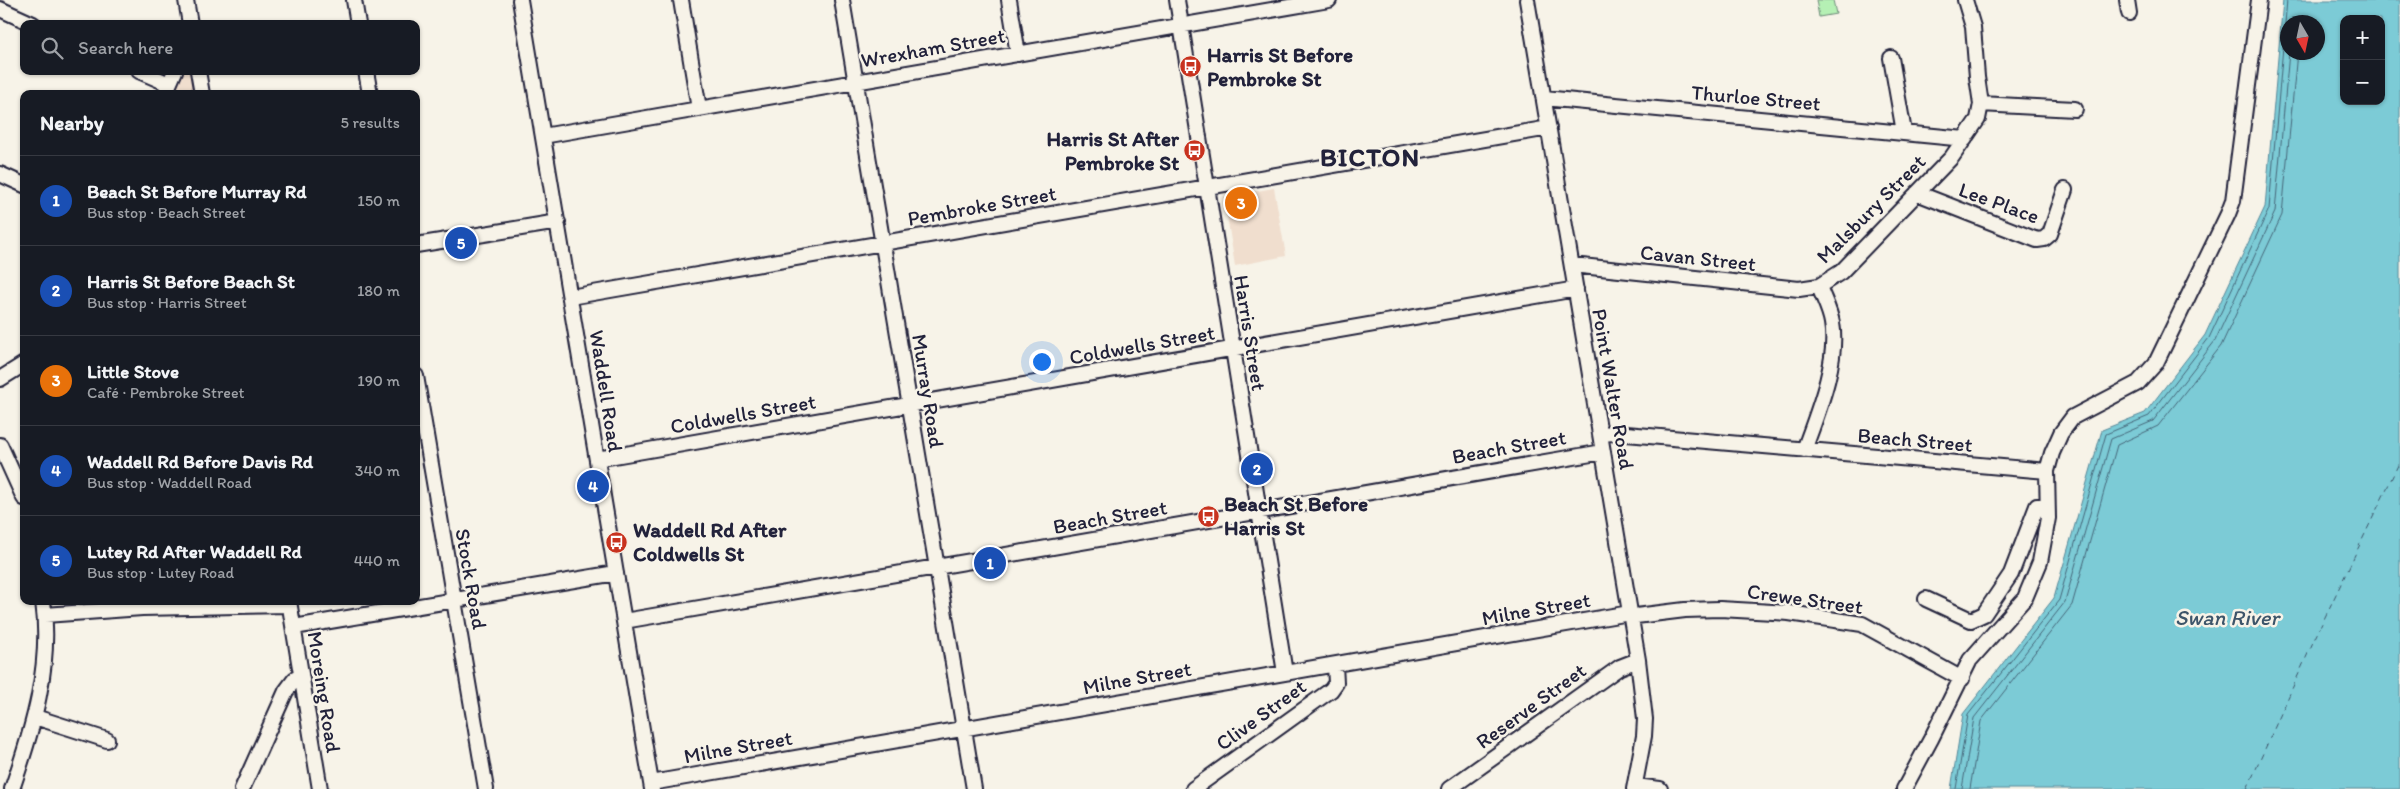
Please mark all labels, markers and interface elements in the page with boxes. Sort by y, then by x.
north arrow [2280,15,2325,60]
map controls [2340,15,2385,105]
button: + [2340,15,2385,60]
search box [20,20,420,75]
street label: Wrexham Street [859,22,1007,73]
icon: search [38,34,66,62]
text: Search here [78,36,173,59]
place label: Harris St Before Pembroke St [1207,42,1353,91]
bus stop icon: Harris St Before Pembroke St [1179,55,1203,79]
button: − [2340,60,2385,105]
street label: Thurloe Street [1690,79,1822,116]
text: Nearby [40,110,104,135]
text: 5 results [340,113,400,132]
place label: Harris St After Pembroke St [1046,126,1180,175]
bus stop icon: Harris St After Pembroke St [1183,139,1207,163]
district label: BICTON [1320,141,1420,173]
street label: Malsbury Street [1811,149,1930,268]
street label: Lee Place [1956,176,2043,229]
text: Beach St Before Murray Rd [87,180,307,203]
street label: Pembroke Street [906,180,1058,231]
pin: 3 [1225,184,1257,222]
text: 1 [52,191,60,210]
text: 150 m [357,191,400,210]
text: Bus stop · Beach Street [87,203,245,222]
pin: 5 [445,224,477,262]
street label: Cavan Street [1639,239,1757,276]
text: Harris St Before Beach St [87,270,295,293]
street label: Harris Street [1229,273,1272,393]
text: 2 [52,281,60,300]
text: 180 m [357,281,400,300]
text: Bus stop · Harris Street [87,293,247,312]
street label: Point Walter Road [1587,306,1640,472]
street label: Coldwells Street [1067,319,1217,370]
street label: Waddell Road [585,328,628,454]
street label: Murray Road [907,332,950,450]
your location [1029,349,1055,375]
text: Little Stove [87,360,179,383]
text: 3 [52,371,60,390]
text: 190 m [357,371,400,390]
text: Café · Pembroke Street [87,383,245,402]
street label: Coldwells Street [668,388,818,439]
street label: Beach Street [1857,422,1974,457]
street label: Beach Street [1450,424,1568,469]
text: Waddell Rd Before Davis Rd [87,450,313,473]
pin: 2 [1241,450,1273,488]
text: 4 [51,461,61,480]
text: 340 m [355,461,400,480]
pin: 4 [577,467,609,505]
text: Bus stop · Waddell Road [87,473,251,492]
place label: Beach St Before Harris St [1224,491,1368,540]
street label: Beach Street [1051,494,1169,539]
bus stop icon: Beach St Before Harris St [1196,504,1220,528]
place label: Waddell Rd After Coldwells St [633,517,787,566]
street label: Stock Road [450,527,493,632]
bus stop icon: Waddell Rd After Coldwells St [605,530,629,554]
text: Lutey Rd After Waddell Rd [87,540,302,563]
pin: 1 [974,544,1006,582]
text: 5 [52,551,60,570]
text: 440 m [354,551,400,570]
text: Bus stop · Lutey Road [87,563,234,582]
street label: Crewe Street [1746,578,1865,619]
street label: Milne Street [1480,587,1592,630]
water label: Swan River [2175,604,2281,631]
street label: Moreing Road [303,629,347,755]
street label: Milne Street [1081,656,1193,699]
street label: Reserve Street [1471,657,1591,754]
street label: Clive Street [1211,673,1311,756]
street label: Milne Street [682,725,794,768]

